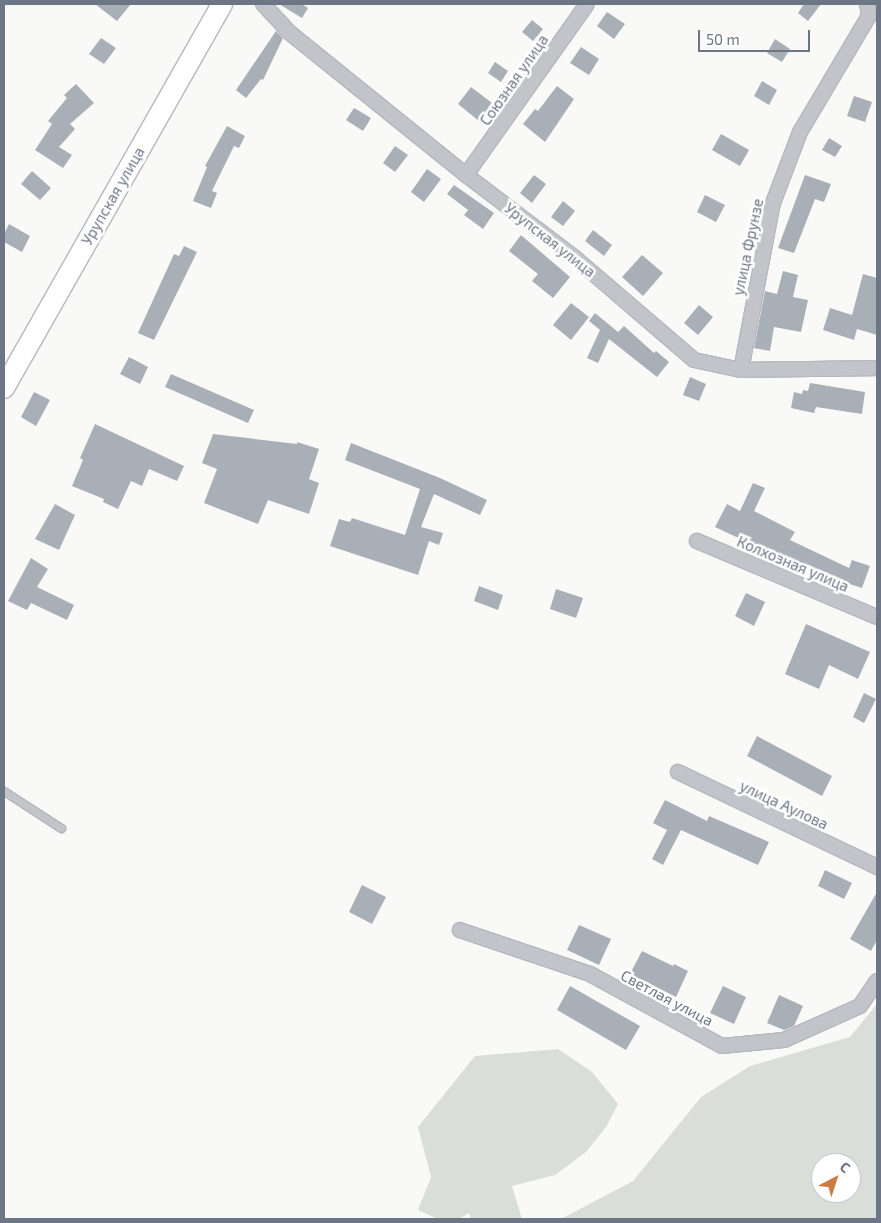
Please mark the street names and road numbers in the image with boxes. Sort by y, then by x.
street label: Союзная улица [476,31,552,129]
street label: Урупская улица [78,144,148,248]
street label: улица Фрунзе [729,197,767,297]
street label: Урупская улица [501,199,599,281]
street label: Колхозная улица [734,532,852,596]
street label: улица Аулова [737,777,831,833]
street label: Светлая улица [618,966,716,1030]

